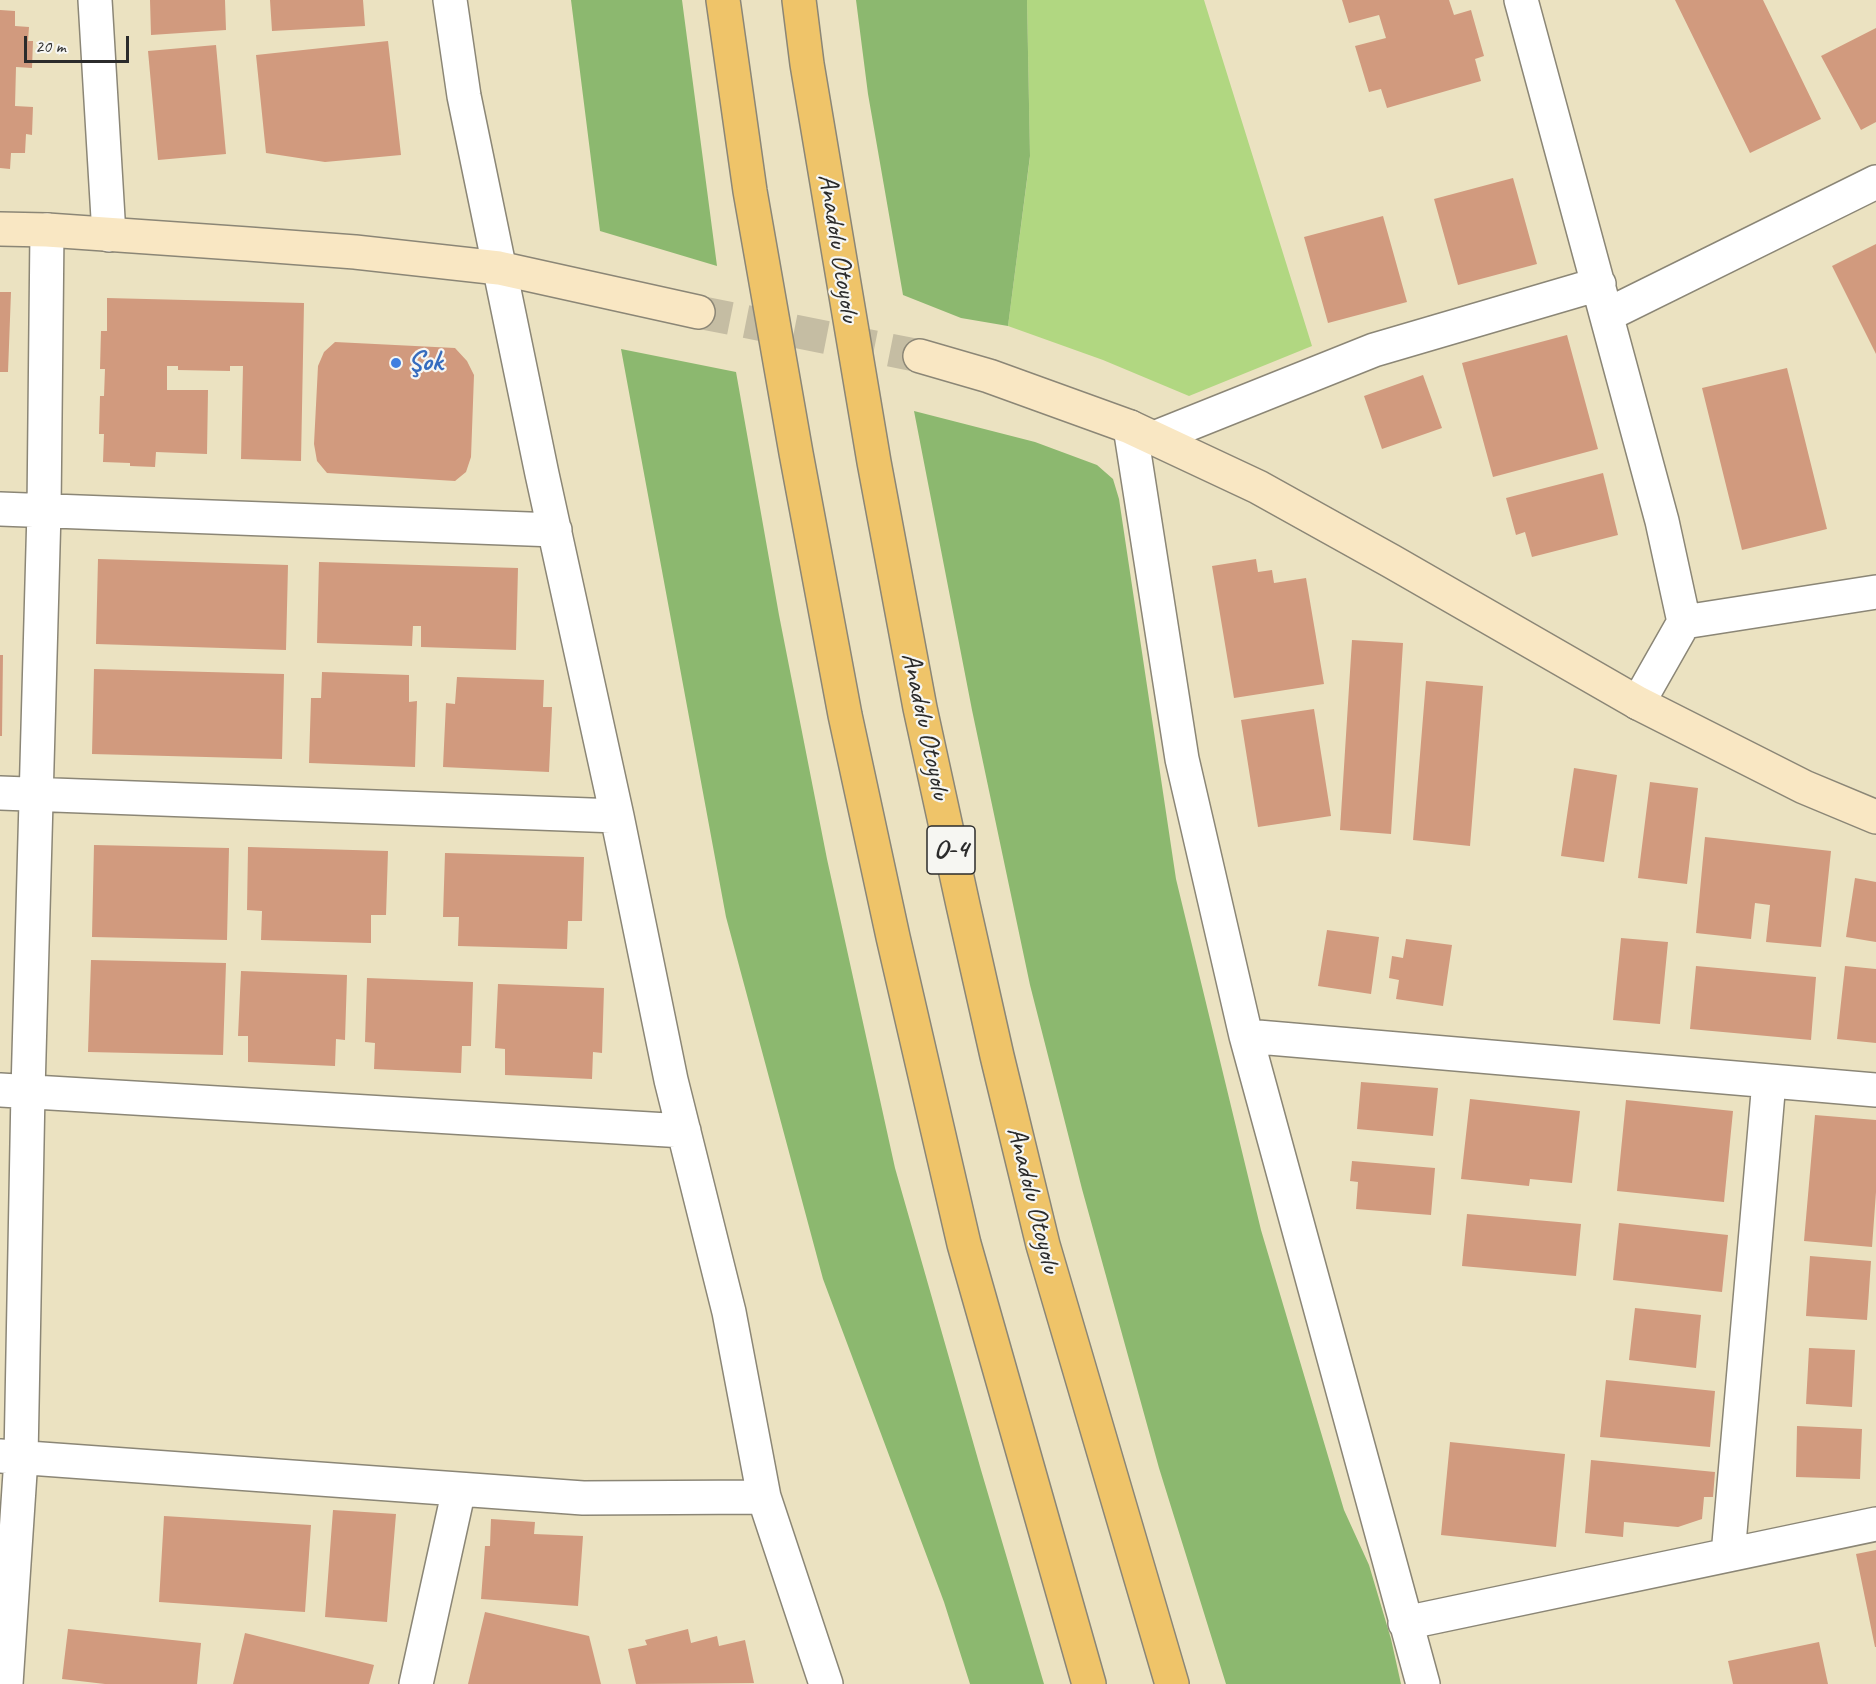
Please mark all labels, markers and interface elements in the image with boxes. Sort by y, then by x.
scale bar [27,24,132,62]
text: 20 m [35,35,66,57]
street label: Anadolu Otoyolu [810,172,866,324]
place label: Şok [408,346,442,380]
marker: Şok [389,356,403,370]
street label: Anadolu Otoyolu [893,649,957,803]
road number: O-4 [927,826,975,874]
street label: Anadolu Otoyolu [999,1123,1067,1277]

